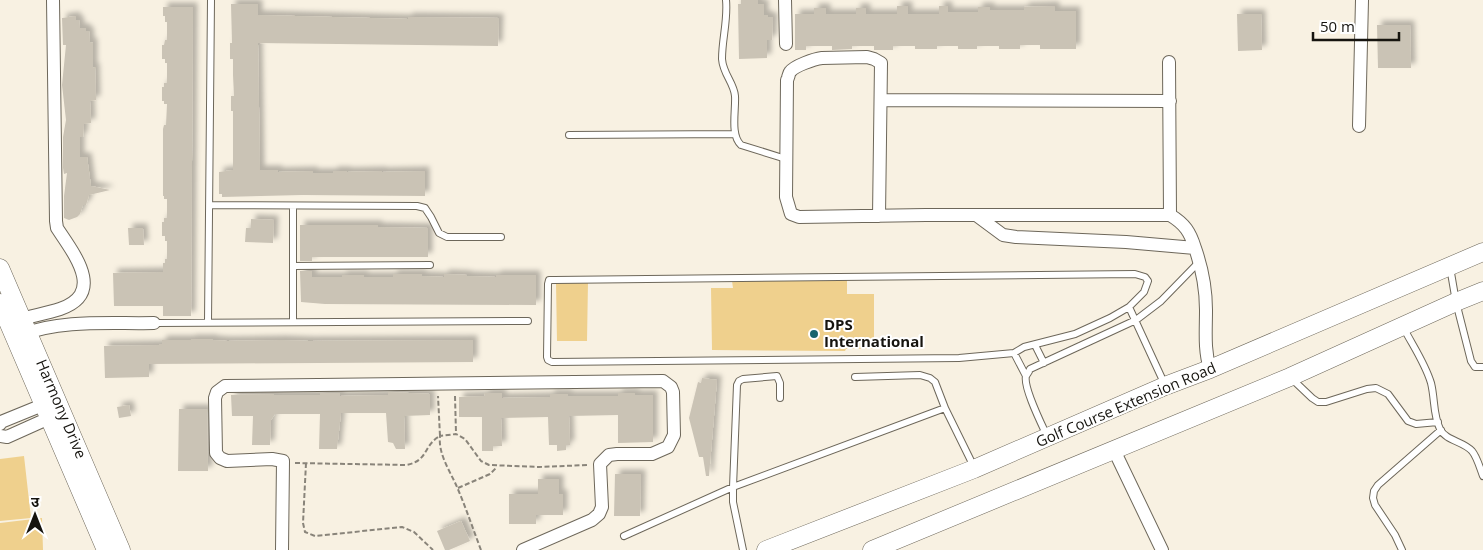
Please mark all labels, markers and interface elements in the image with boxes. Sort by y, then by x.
scale bar [1313,10,1399,42]
text: 50 m [1320,16,1355,36]
place label: DPS International [824,314,924,351]
marker: DPS International [808,328,820,340]
street label: Harmony Drive [32,356,92,461]
street label: Golf Course Extension Road [1032,357,1219,451]
north arrow [10,490,60,540]
text: उ [31,492,40,511]

